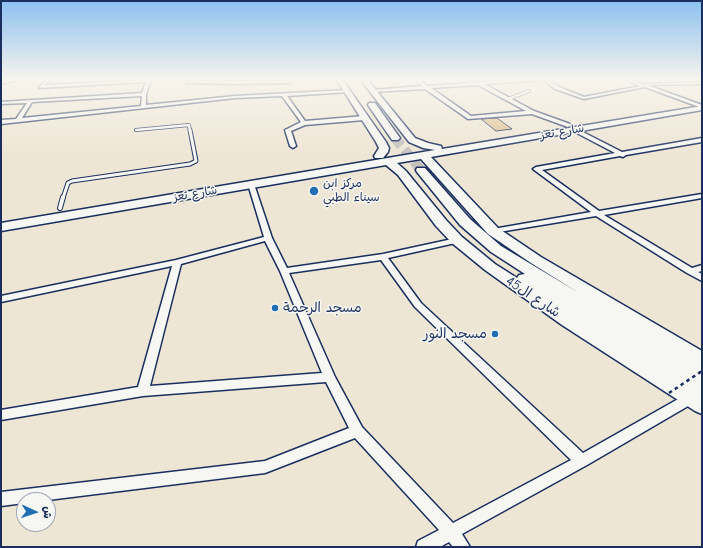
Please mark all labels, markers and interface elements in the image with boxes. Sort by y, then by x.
street label: شارع تعز [539,121,585,143]
place label: مركز ابن سيناء الطبي [323,177,380,205]
street label: شارع تعز [172,183,218,205]
marker: مركز ابن سيناء الطبي [308,185,320,197]
street label: شارع ال45 [503,273,563,321]
place label: مسجد الرحمة [283,300,362,316]
marker: مسجد الرحمة [270,303,280,313]
place label: مسجد النور [423,326,487,342]
marker: مسجد النور [490,329,500,339]
north arrow [16,492,56,532]
text: ش [41,506,54,519]

